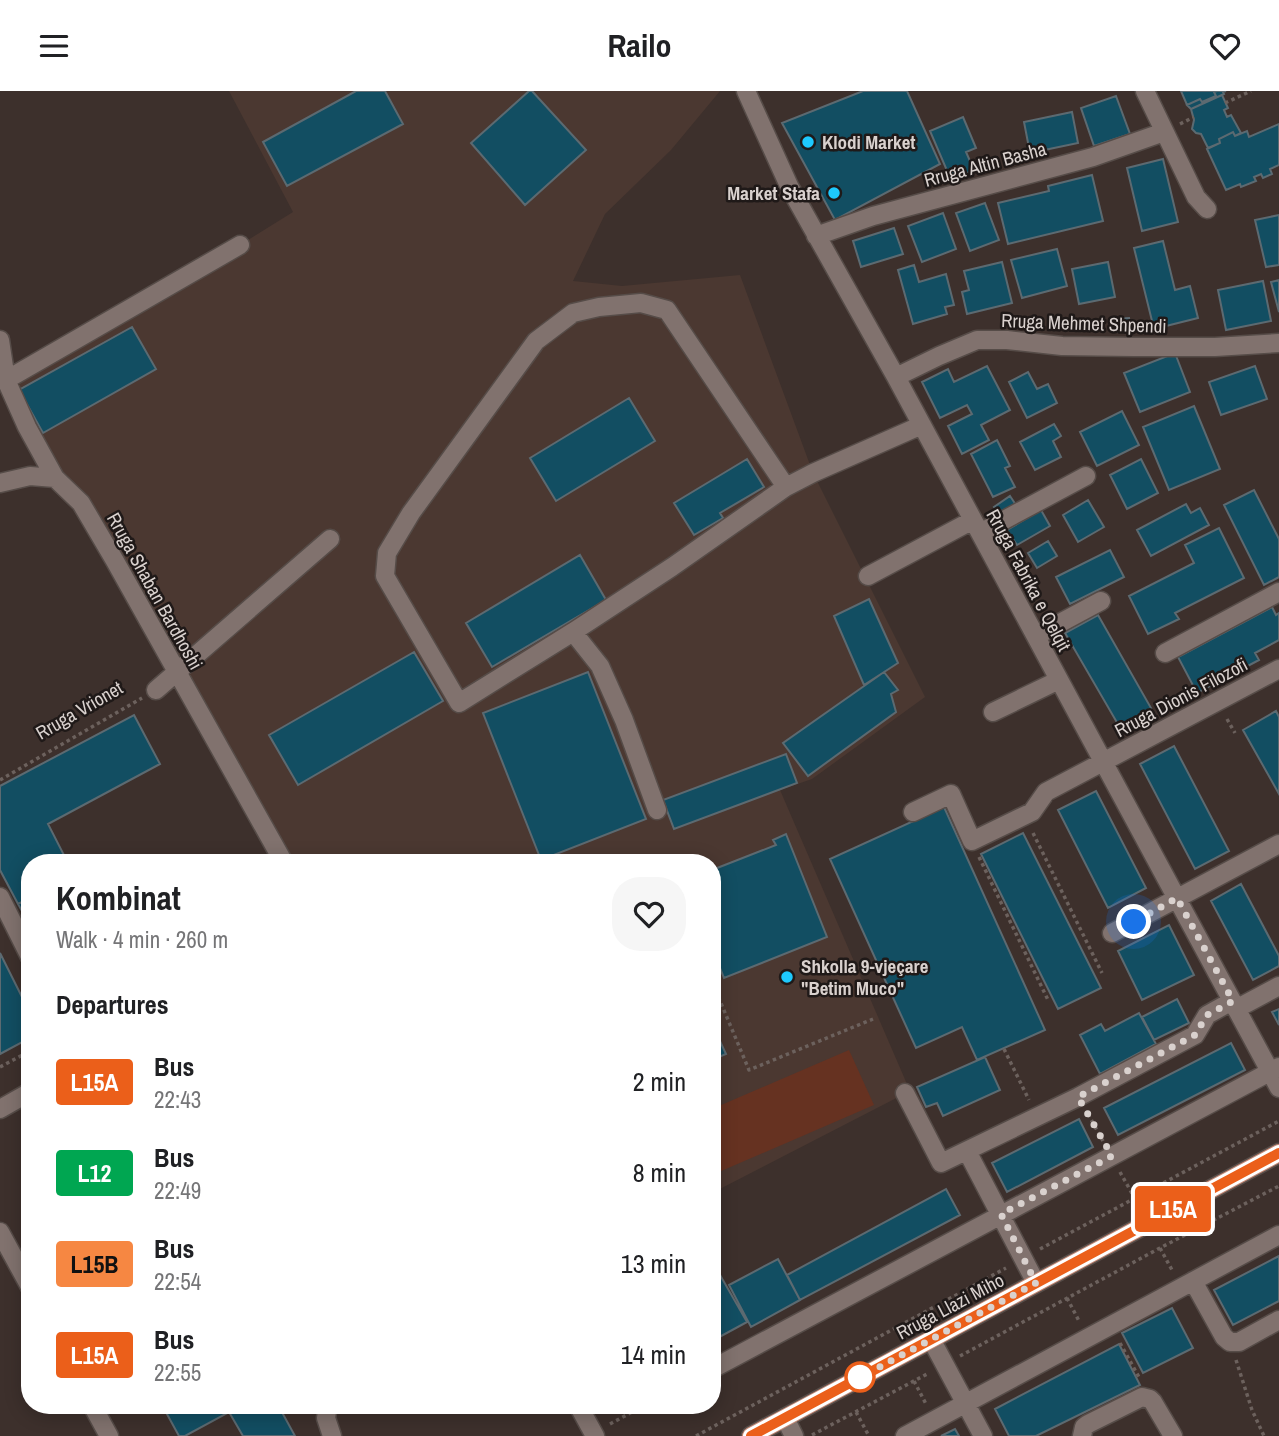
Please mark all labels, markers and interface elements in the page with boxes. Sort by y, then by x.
text: Railo [607,24,672,67]
icon: menu [35,27,73,65]
icon: heart [1206,27,1244,65]
place label: Klodi Market [822,129,916,155]
marker: Klodi Market [800,134,816,150]
street label: Rruga Altin Basha [921,135,1049,193]
place label: Market Stafa [727,180,820,206]
marker: Market Stafa [826,185,842,201]
street label: Rruga Mehmet Shpendi [1001,307,1167,339]
street label: Rruga Fabrika e Qelqit [980,504,1078,656]
street label: Rruga Shaban Bardhoshi [101,508,209,674]
street label: Rruga Dionis Filozofi [1110,651,1252,743]
street label: Rruga Vrionet [31,674,128,745]
text: Kombinat [56,876,181,920]
button: heart [612,877,686,951]
your location [1116,904,1151,939]
text: Walk · 4 min · 260 m [56,924,228,955]
place label: Shkolla 9-vjeçare "Betim Muco" [801,953,929,1001]
marker: Shkolla 9-vjeçare "Betim Muco" [779,969,795,985]
text: Departures [56,987,169,1022]
text: Bus [154,1049,194,1084]
text: 2 min [633,1064,686,1099]
text: L15A [70,1066,119,1098]
text: 22:43 [154,1084,201,1115]
text: Bus [154,1140,194,1175]
text: 8 min [633,1155,686,1190]
text: L12 [78,1157,111,1189]
text: 22:49 [154,1175,201,1206]
line badge: L15A [1124,1186,1222,1232]
text: L15A [1149,1193,1197,1225]
text: Bus [154,1231,194,1266]
text: 13 min [621,1246,686,1281]
text: L15B [70,1248,119,1280]
text: 22:54 [154,1266,201,1297]
street label: Rruga Llazi Miho [892,1267,1008,1345]
text: Bus [154,1322,194,1357]
text: 14 min [621,1337,686,1372]
text: L15A [70,1339,119,1371]
text: 22:55 [154,1357,201,1388]
unlabelled marker [845,1362,875,1392]

